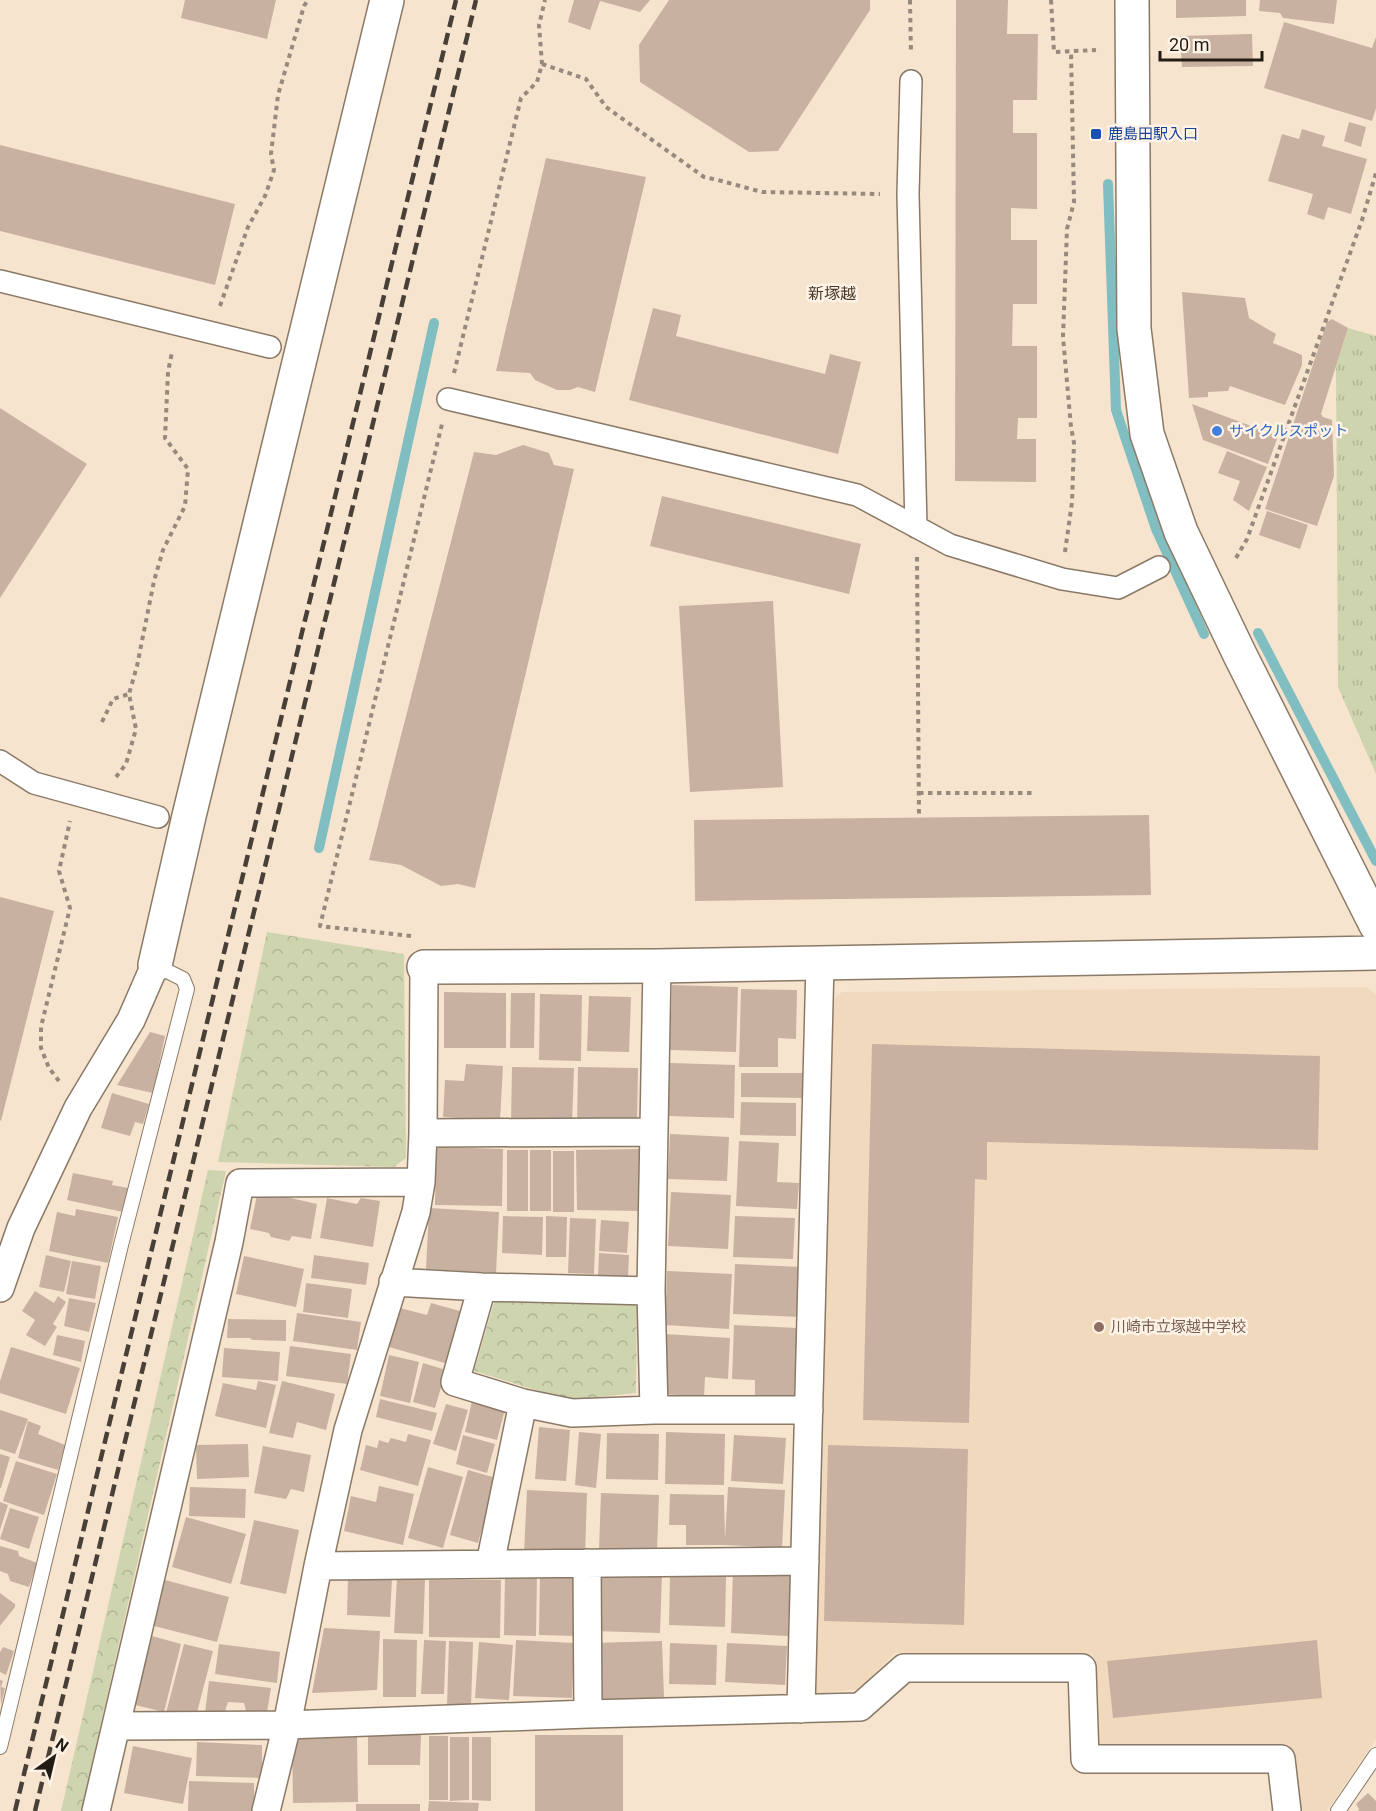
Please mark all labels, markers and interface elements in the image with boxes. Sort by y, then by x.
scale bar [1160,24,1262,62]
text: 20 m [1169,34,1209,55]
place label: 鹿島田駅入口 [1108,125,1198,143]
marker: 鹿島田駅入口 [1089,127,1103,141]
district label: 新塚越 [808,284,856,303]
place label: サイクルスポット [1229,422,1348,440]
marker: サイクルスポット [1210,424,1224,438]
place label: 川崎市立塚越中学校 [1111,1318,1246,1336]
marker: 川崎市立塚越中学校 [1092,1320,1106,1334]
north arrow [24,1727,84,1787]
text: N [52,1734,72,1756]

